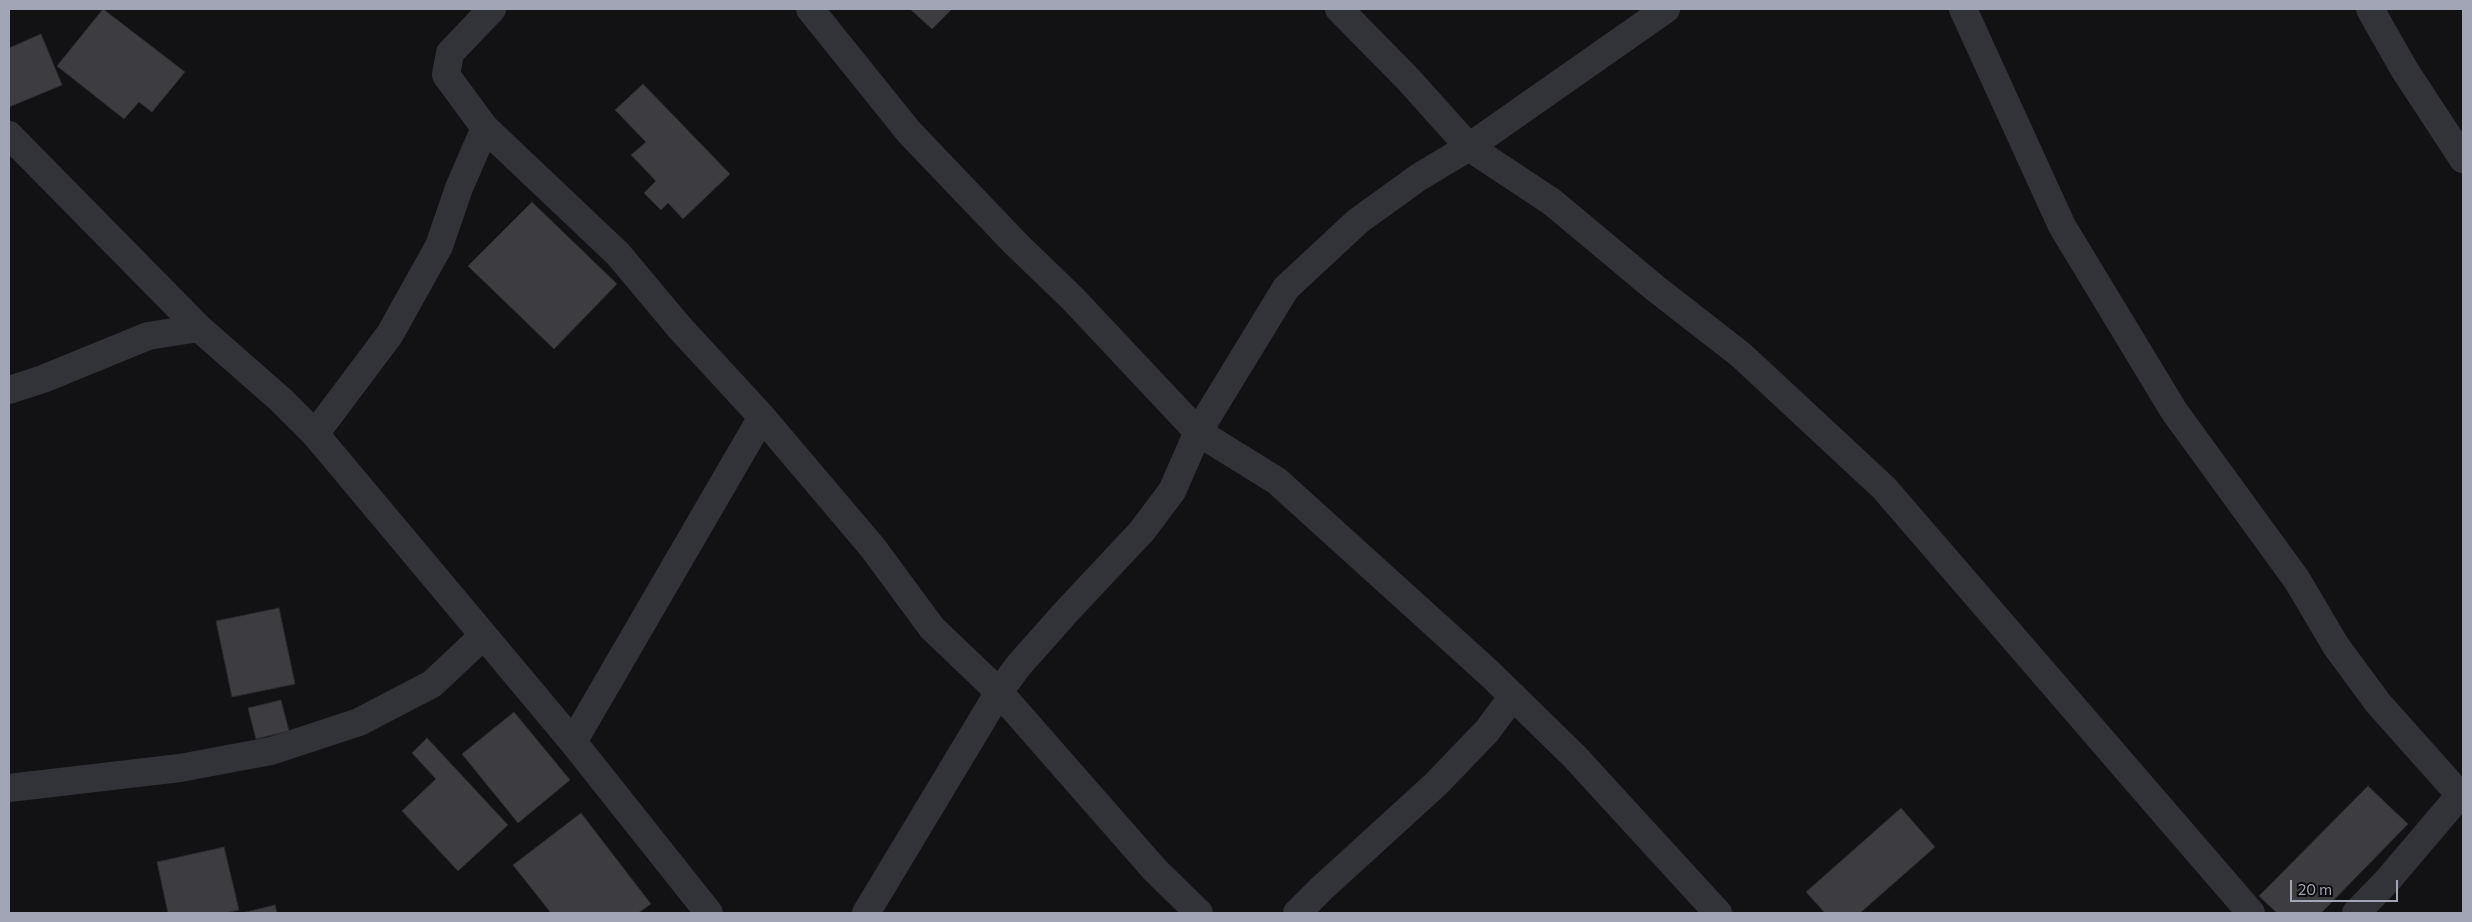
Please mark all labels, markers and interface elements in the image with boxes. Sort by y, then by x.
scale bar [2292,870,2400,902]
text: 20 m [2298,880,2332,898]

